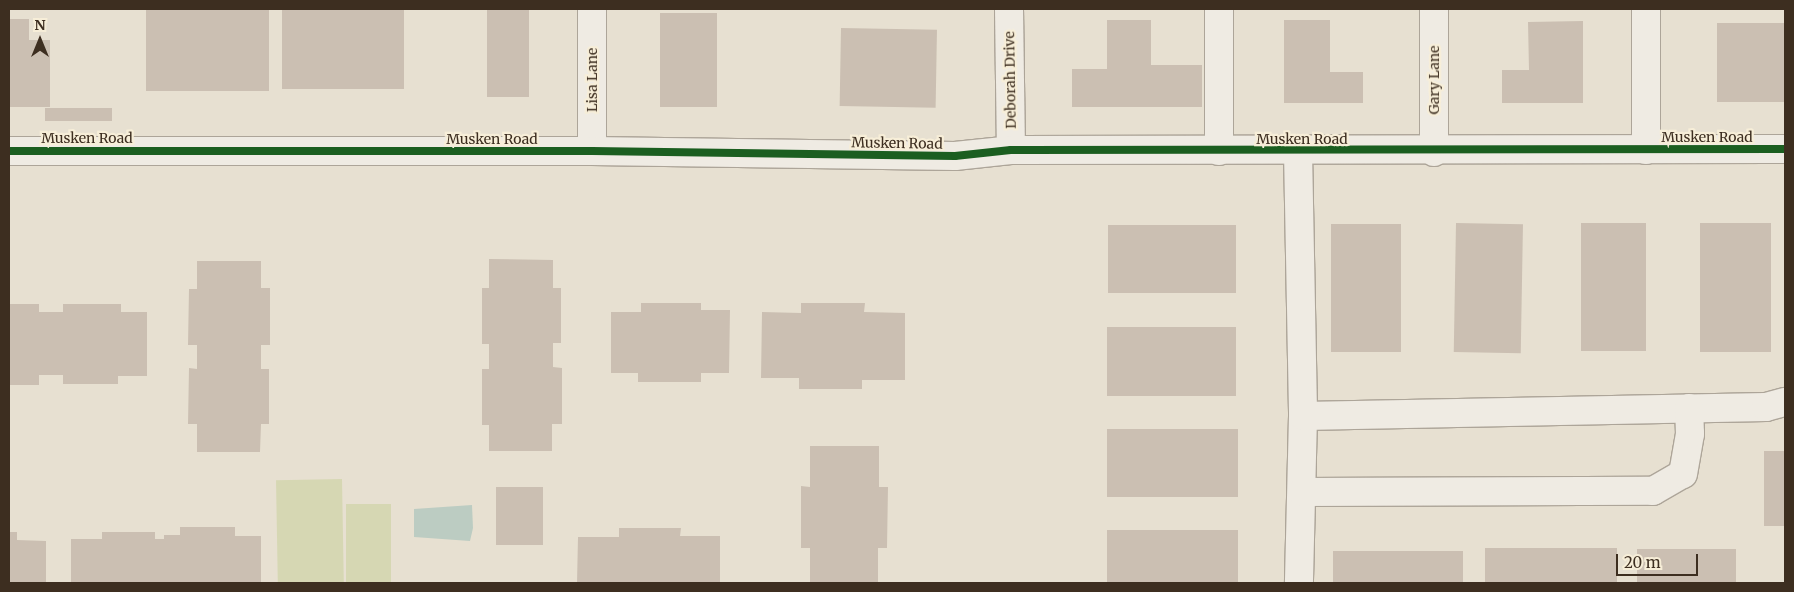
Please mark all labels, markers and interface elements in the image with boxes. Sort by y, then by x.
north arrow [15,15,65,65]
text: N [34,16,46,34]
street label: Deborah Drive [1001,31,1019,129]
street label: Gary Lane [1426,46,1442,114]
street label: Lisa Lane [584,48,600,112]
street label: Musken Road [1661,129,1753,145]
street label: Musken Road [41,130,133,146]
street label: Musken Road [446,131,538,147]
street label: Musken Road [1256,131,1348,147]
street label: Musken Road [851,134,943,152]
scale bar [1619,544,1702,576]
text: 20 m [1624,553,1661,572]

